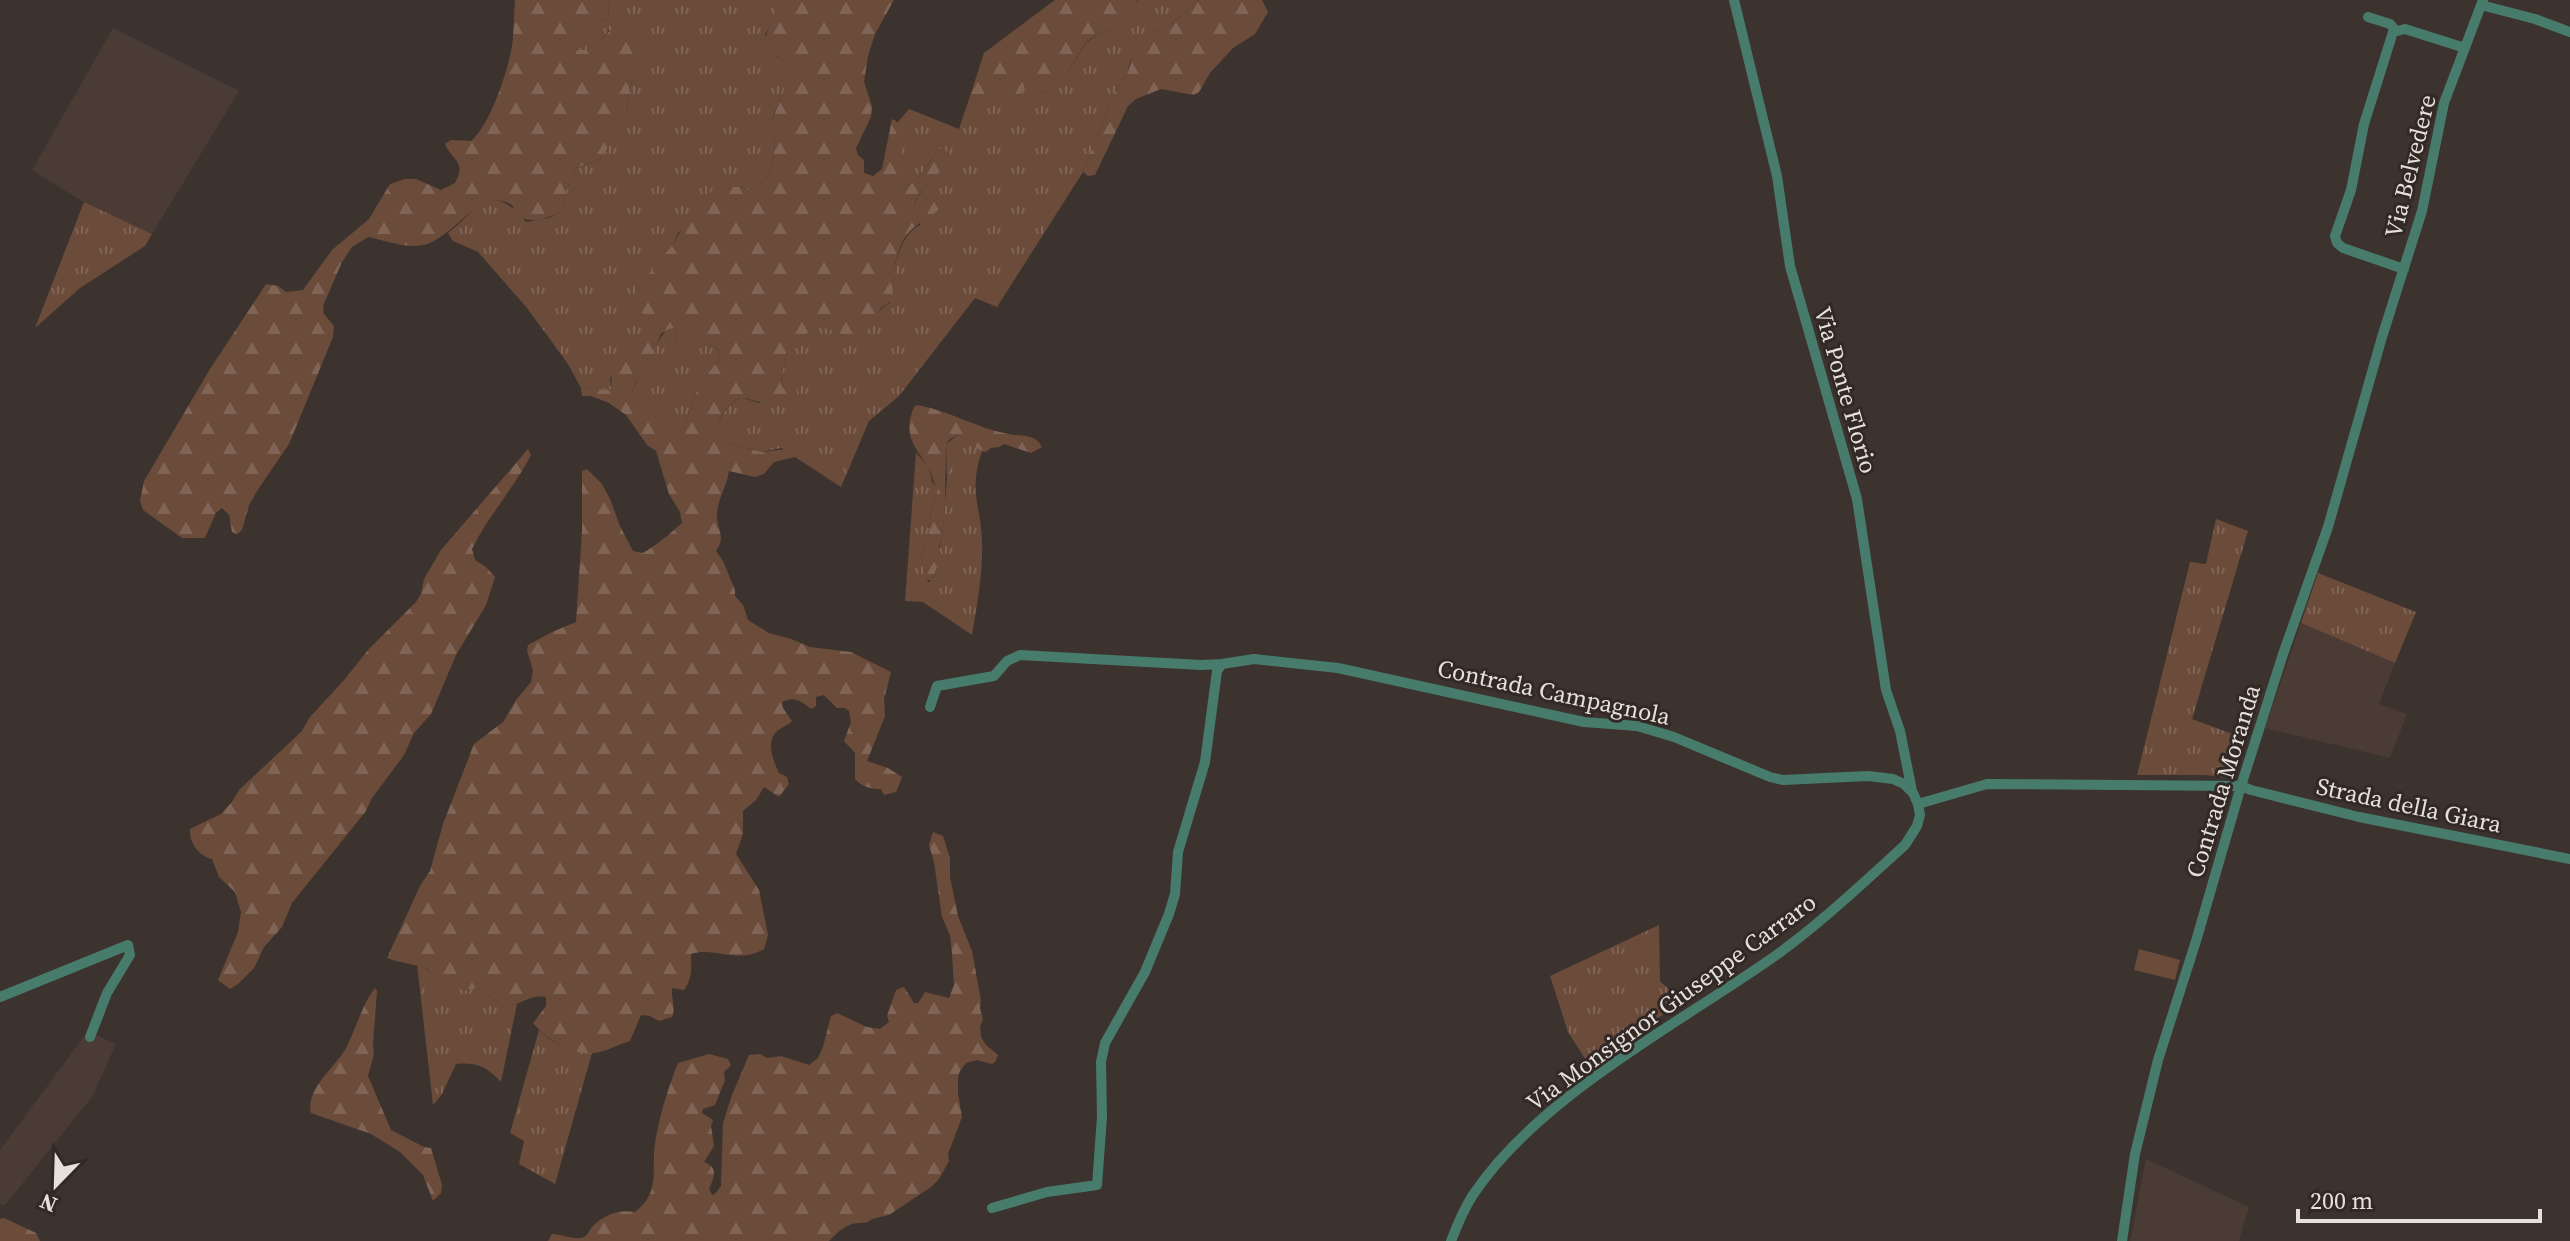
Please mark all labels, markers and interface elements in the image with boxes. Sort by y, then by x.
street label: Via Belvedere [2376,91,2444,241]
street label: Via Ponte Florio [1806,303,1886,477]
street label: Contrada Campagnola [1434,651,1674,733]
street label: Contrada Moranda [2178,680,2268,882]
street label: Strada della Giara [2313,769,2505,841]
street label: Via Monsignor Giuseppe Carraro [1519,886,1823,1118]
north arrow [16,1145,96,1225]
scale bar [2298,1173,2540,1223]
text: 200 m [2310,1184,2373,1217]
text: N [35,1186,61,1220]

